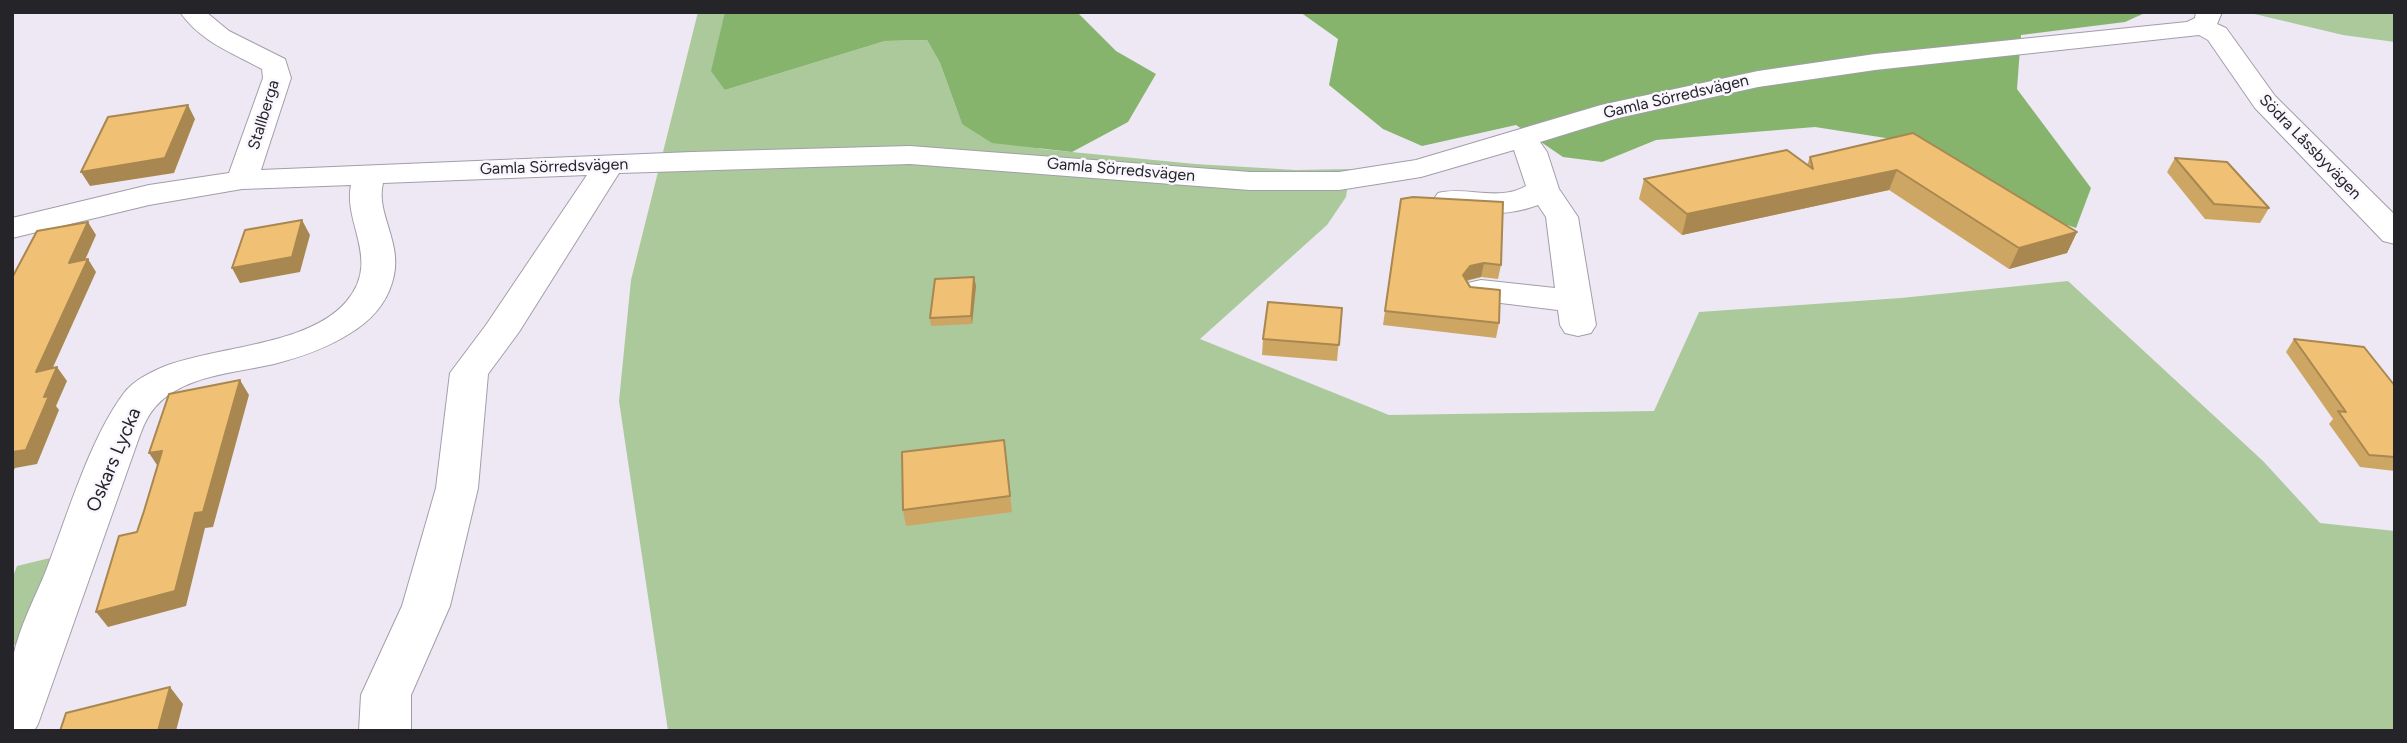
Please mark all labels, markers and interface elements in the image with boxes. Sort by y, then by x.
street label: Gamla Sörredsvägen [1601,71,1751,123]
street label: Stallberga [244,78,284,152]
street label: Södra Låssbyvägen [2255,91,2365,203]
street label: Gamla Sörredsvägen [1046,154,1196,186]
street label: Gamla Sörredsvägen [479,155,629,179]
street label: Oskars Lycka [82,405,146,515]

